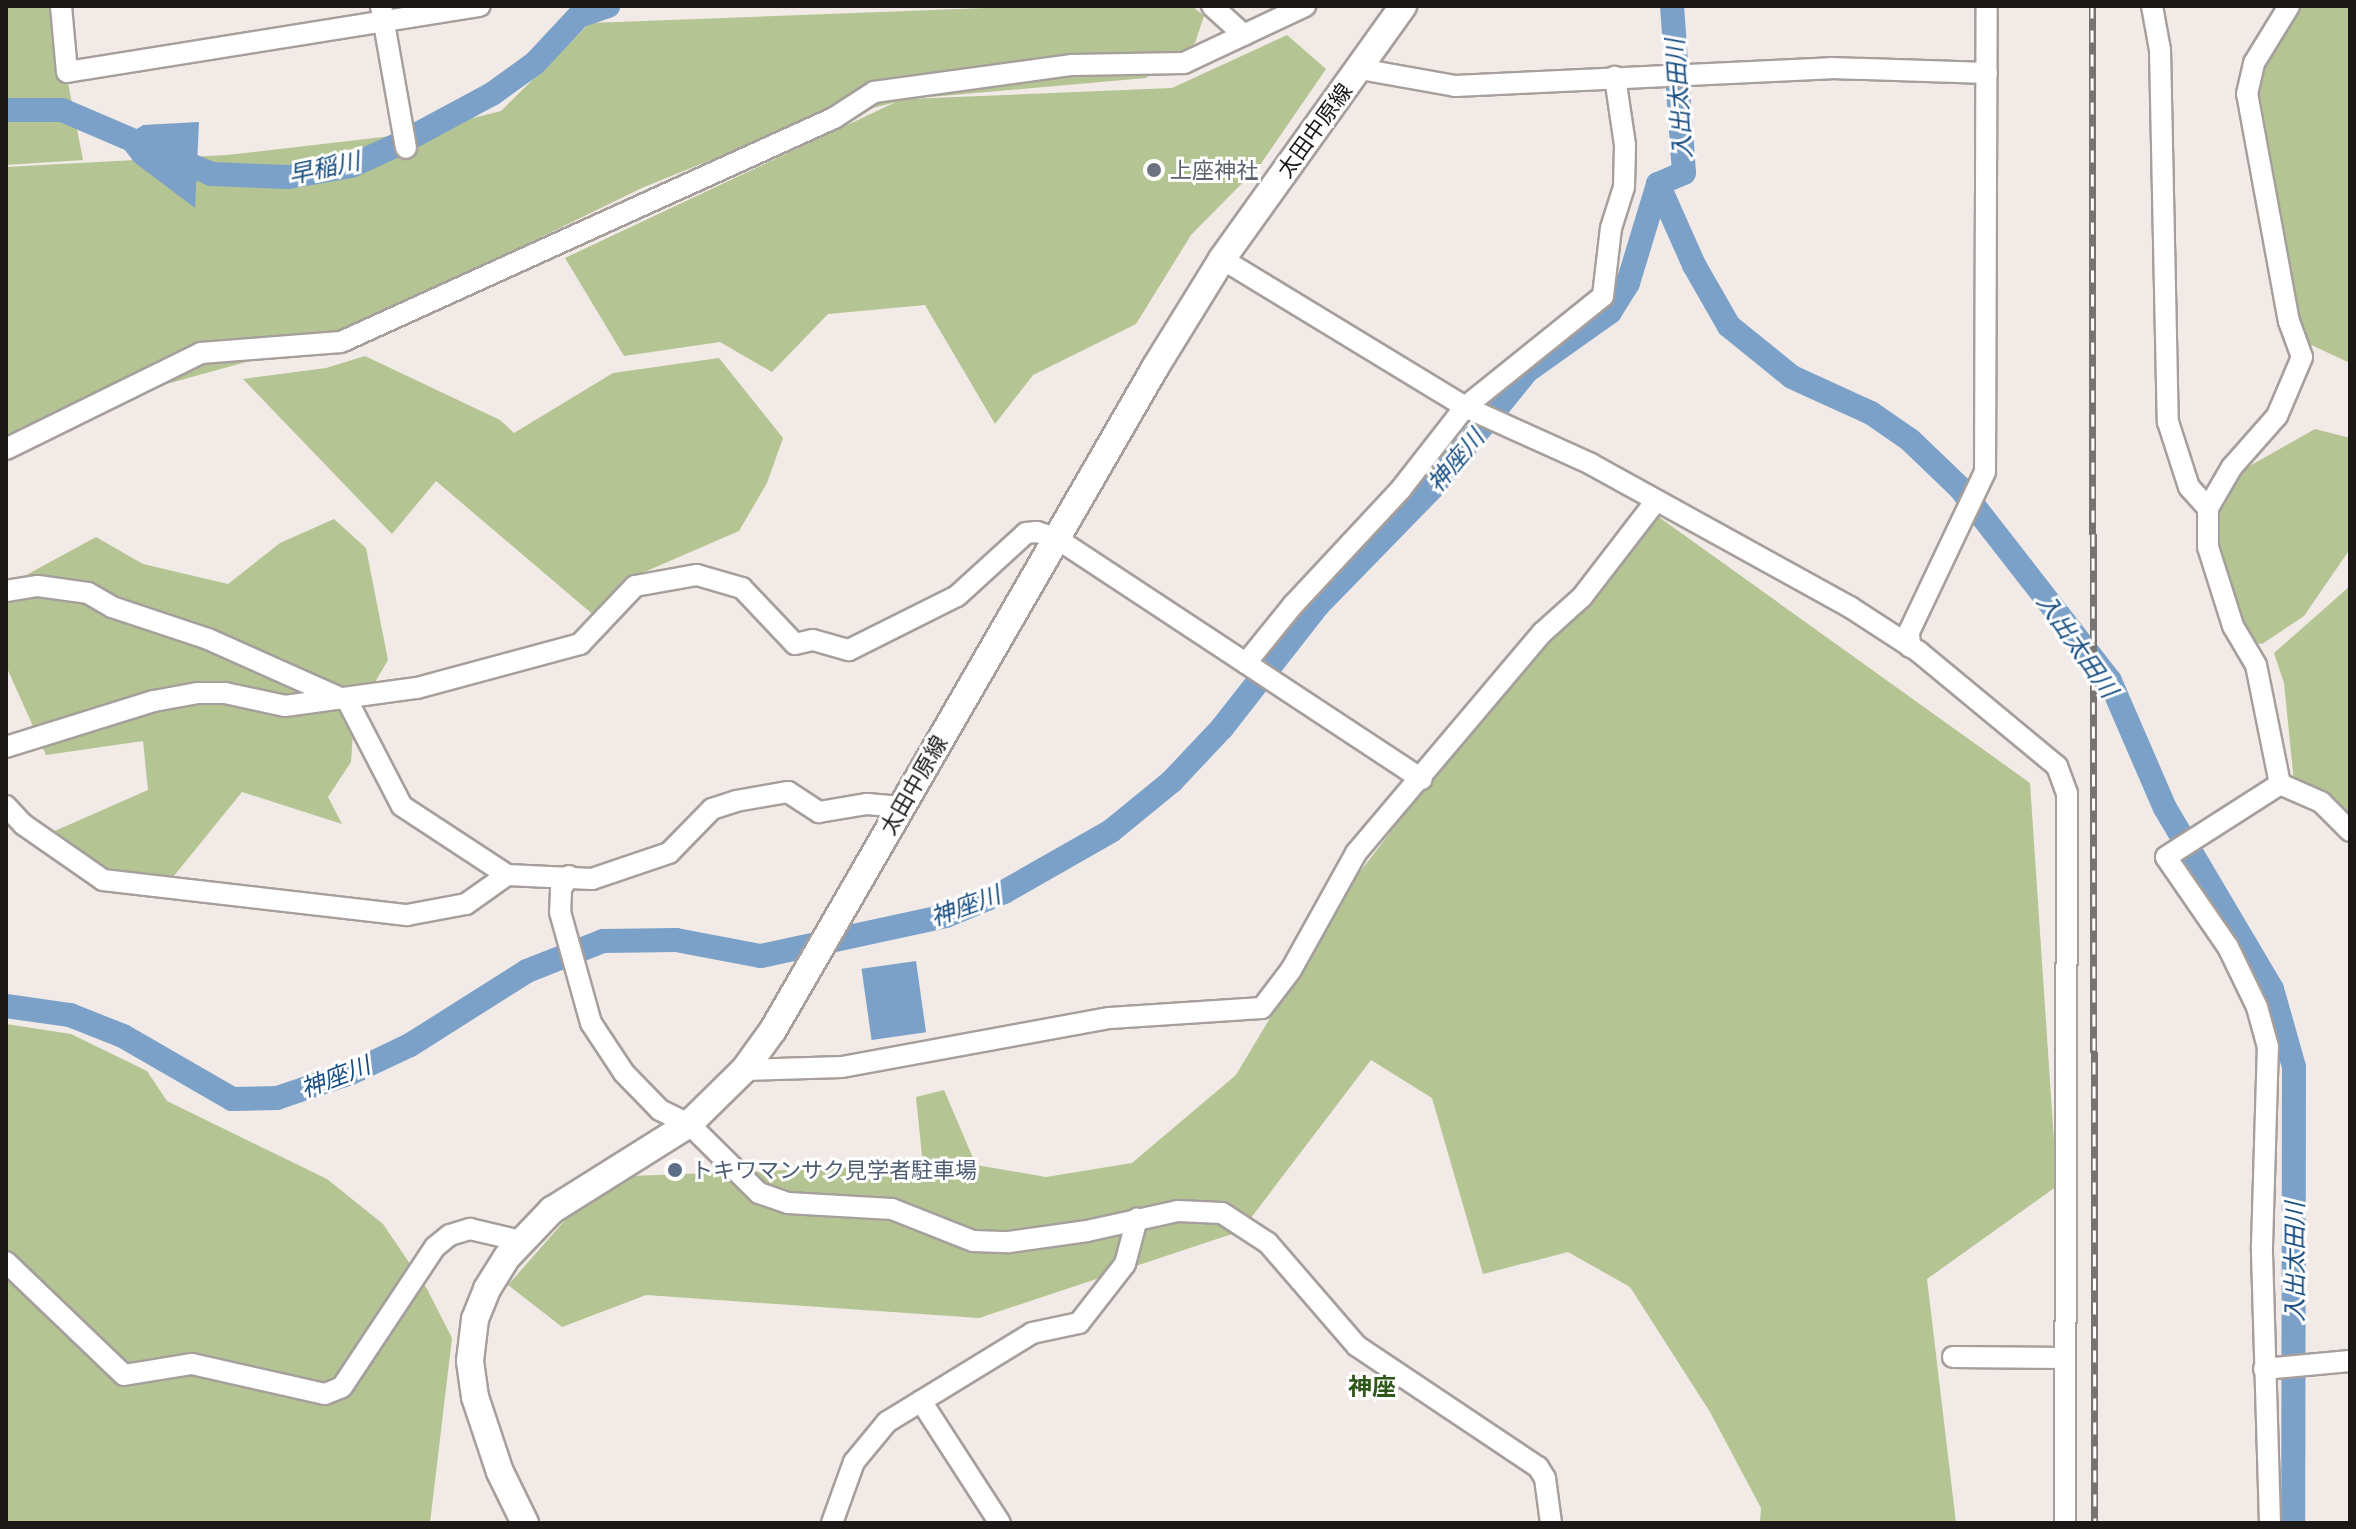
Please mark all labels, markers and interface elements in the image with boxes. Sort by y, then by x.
water label: 入出太田川 [1659,38,1697,160]
street label: 太田中原線 [1271,78,1357,182]
water label: 早稲川 [286,145,362,189]
place label: 上座神社 [1170,157,1258,183]
marker: 上座神社 [1145,161,1163,179]
water label: 神座川 [1421,423,1489,497]
water label: 入出太田川 [2032,588,2124,702]
street label: 太田中原線 [874,731,952,839]
water label: 神座川 [926,879,1004,931]
water label: 神座川 [296,1050,374,1102]
place label: トキワマンサク見学者駐車場 [691,1157,977,1183]
marker: トキワマンサク見学者駐車場 [666,1161,684,1179]
water label: 入出太田川 [2280,1202,2308,1322]
district label: 神座 [1348,1372,1396,1400]

